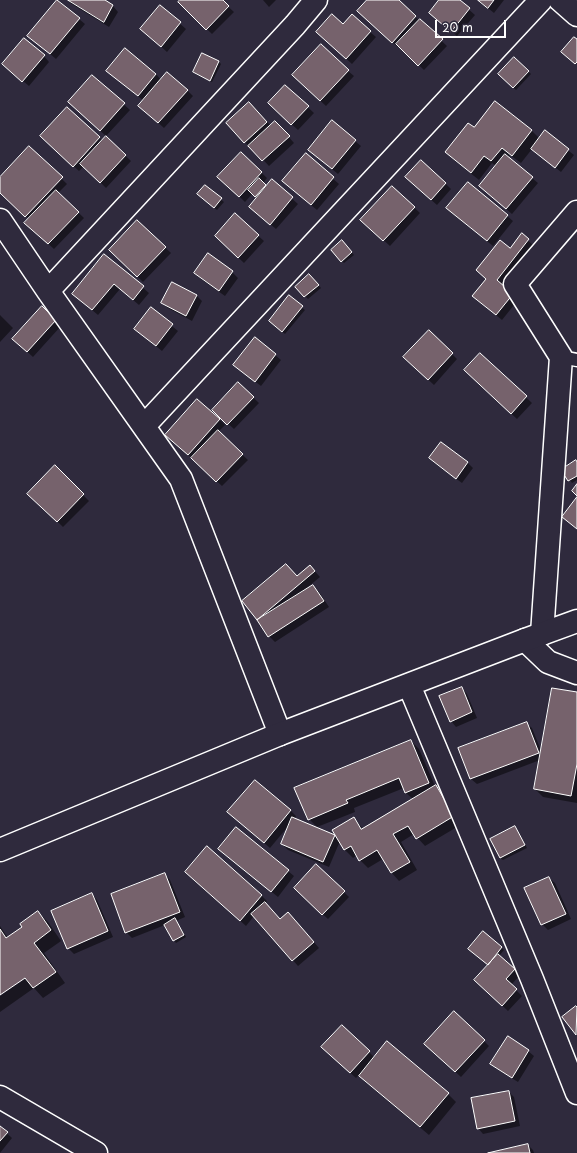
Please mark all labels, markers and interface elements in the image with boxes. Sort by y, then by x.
scale bar [437,12,508,38]
text: 20 m [442,18,473,36]

